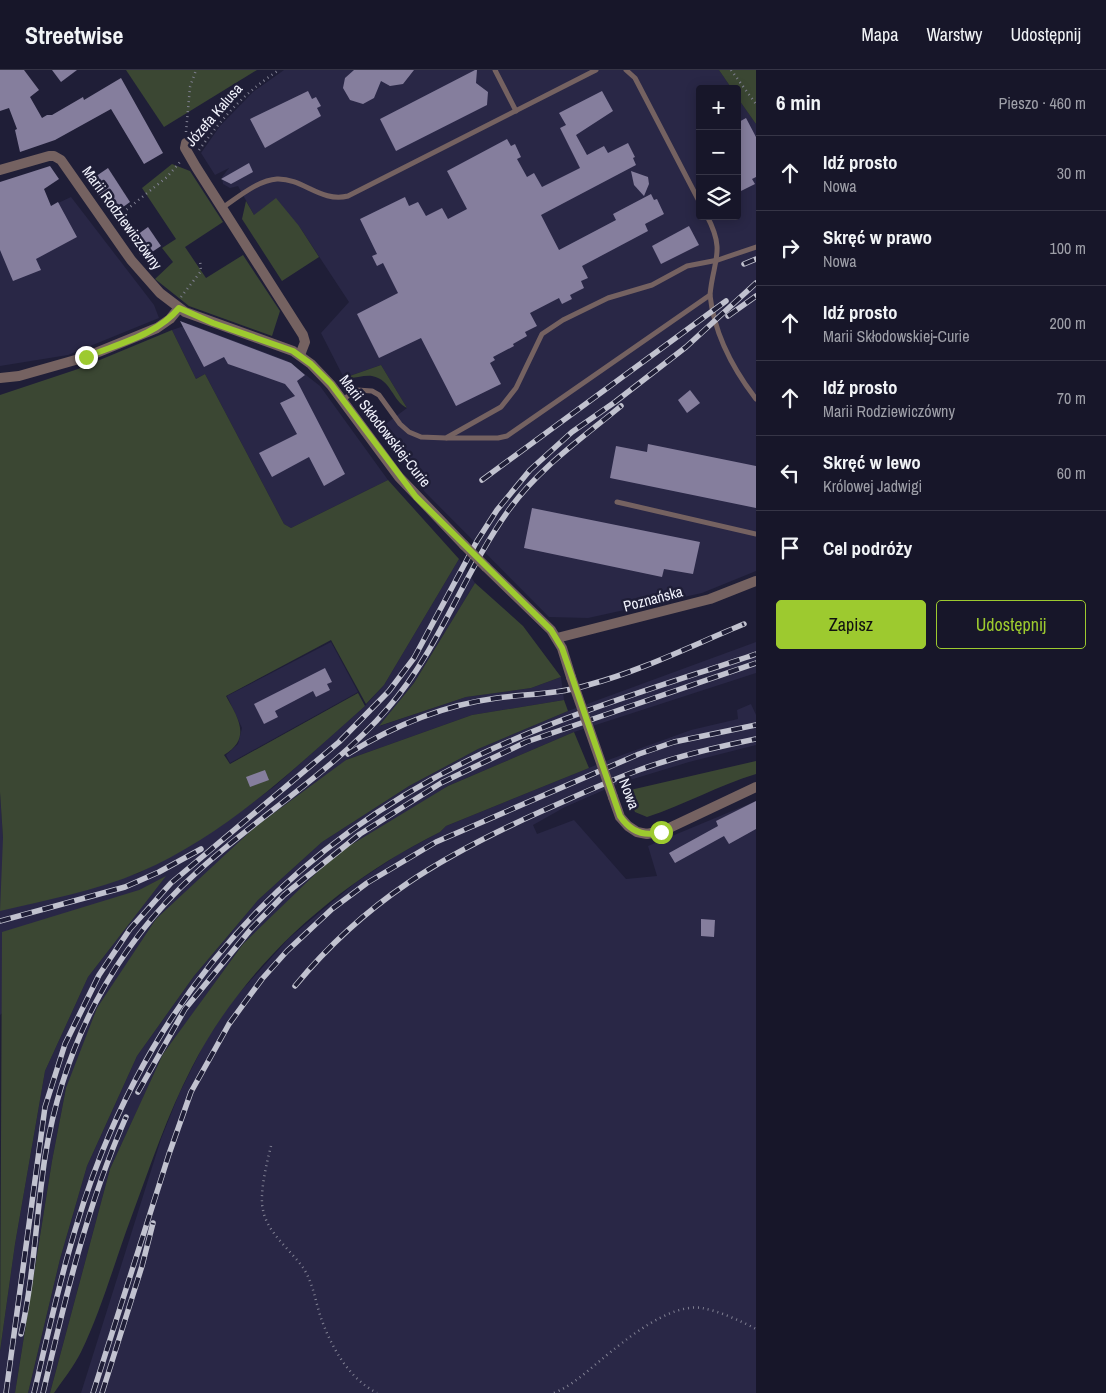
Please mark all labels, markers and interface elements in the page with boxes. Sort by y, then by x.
text: Streetwise [25,19,123,51]
text: Mapa [861,22,898,47]
text: Warstwy [926,22,982,47]
text: Udostępnij [1010,22,1081,47]
street label: Józefa Kalusa [180,79,247,151]
map controls [696,85,741,220]
button: + [696,85,741,130]
text: 6 min [776,88,821,117]
text: Pieszo · 460 m [998,92,1086,114]
button: − [696,130,741,175]
text: Idź prosto [823,149,897,175]
icon: ahead [776,159,804,187]
street label: Marii Rodziewiczówny [78,161,168,275]
text: 30 m [1057,162,1086,184]
button: layers [696,175,741,220]
text: Nowa [823,175,857,197]
text: Skręć w prawo [823,224,932,250]
icon: right [776,234,804,262]
text: 100 m [1050,237,1086,259]
text: Nowa [823,250,857,272]
text: Idź prosto [823,299,897,325]
icon: ahead [776,309,804,337]
text: 200 m [1050,312,1086,334]
text: Marii Skłodowskiej-Curie [823,325,970,347]
route end [75,346,98,369]
street label: Marii Skłodowskiej-Curie [335,370,436,491]
text: Idź prosto [823,374,897,400]
icon: ahead [776,384,804,412]
text: 70 m [1057,387,1086,409]
text: Marii Rodziewiczówny [823,400,955,422]
text: Skręć w lewo [823,449,921,475]
icon: left [776,459,804,487]
text: 60 m [1057,462,1086,484]
text: Królowej Jadwigi [823,475,922,497]
icon: arrive [776,534,804,562]
text: Cel podróży [823,535,912,561]
street label: Poznańska [621,580,685,617]
button: Zapisz [776,600,926,649]
button: Udostępnij [936,600,1086,649]
street label: Nowa [614,775,645,812]
route start [650,821,673,844]

